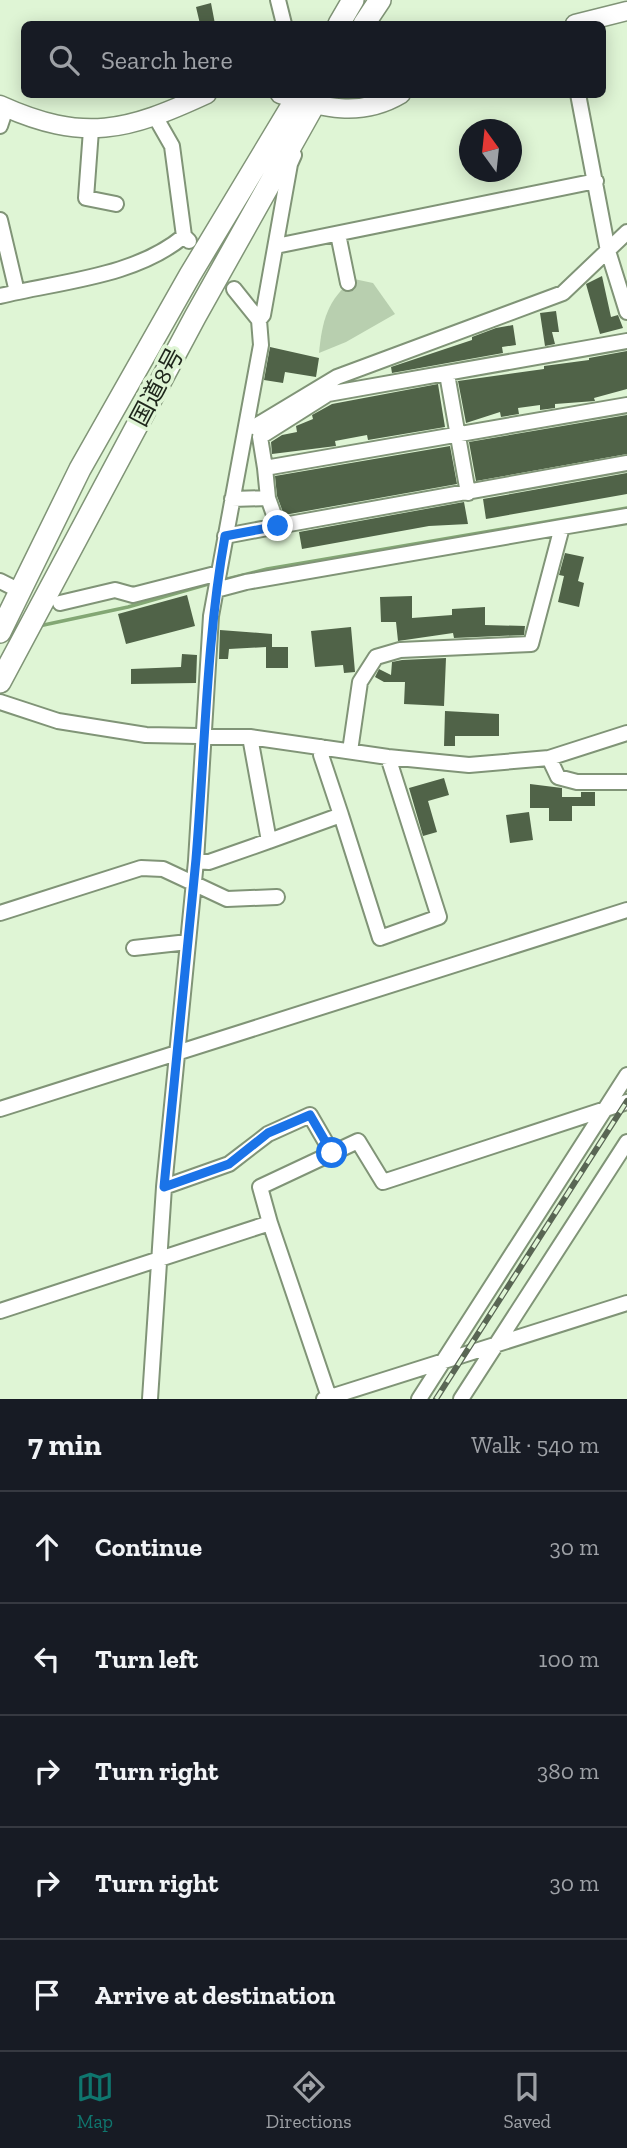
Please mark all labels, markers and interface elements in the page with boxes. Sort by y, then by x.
search box [21,21,606,98]
icon: search [45,41,83,79]
text: Search here [101,44,233,76]
north arrow [459,119,522,182]
street label: 国道8号 [124,342,189,431]
route end [262,510,293,541]
route start [316,1137,347,1168]
text: 7 min [28,1427,102,1463]
text: Walk · 540 m [471,1431,599,1459]
icon: ahead [28,1528,66,1566]
text: Continue [95,1531,202,1563]
text: 30 m [549,1533,599,1561]
icon: left [28,1640,66,1678]
text: Turn left [95,1643,198,1675]
text: 100 m [539,1645,599,1673]
icon: right [28,1752,66,1790]
text: Turn right [95,1755,218,1787]
text: 380 m [537,1757,599,1785]
icon: right [28,1864,66,1902]
text: Turn right [95,1867,218,1899]
text: 30 m [549,1869,599,1897]
icon: arrive [28,1976,66,2014]
text: Arrive at destination [95,1979,335,2011]
tab: Map [76,2068,114,2133]
tab: Directions [266,2068,352,2133]
tab: Saved [503,2068,551,2133]

